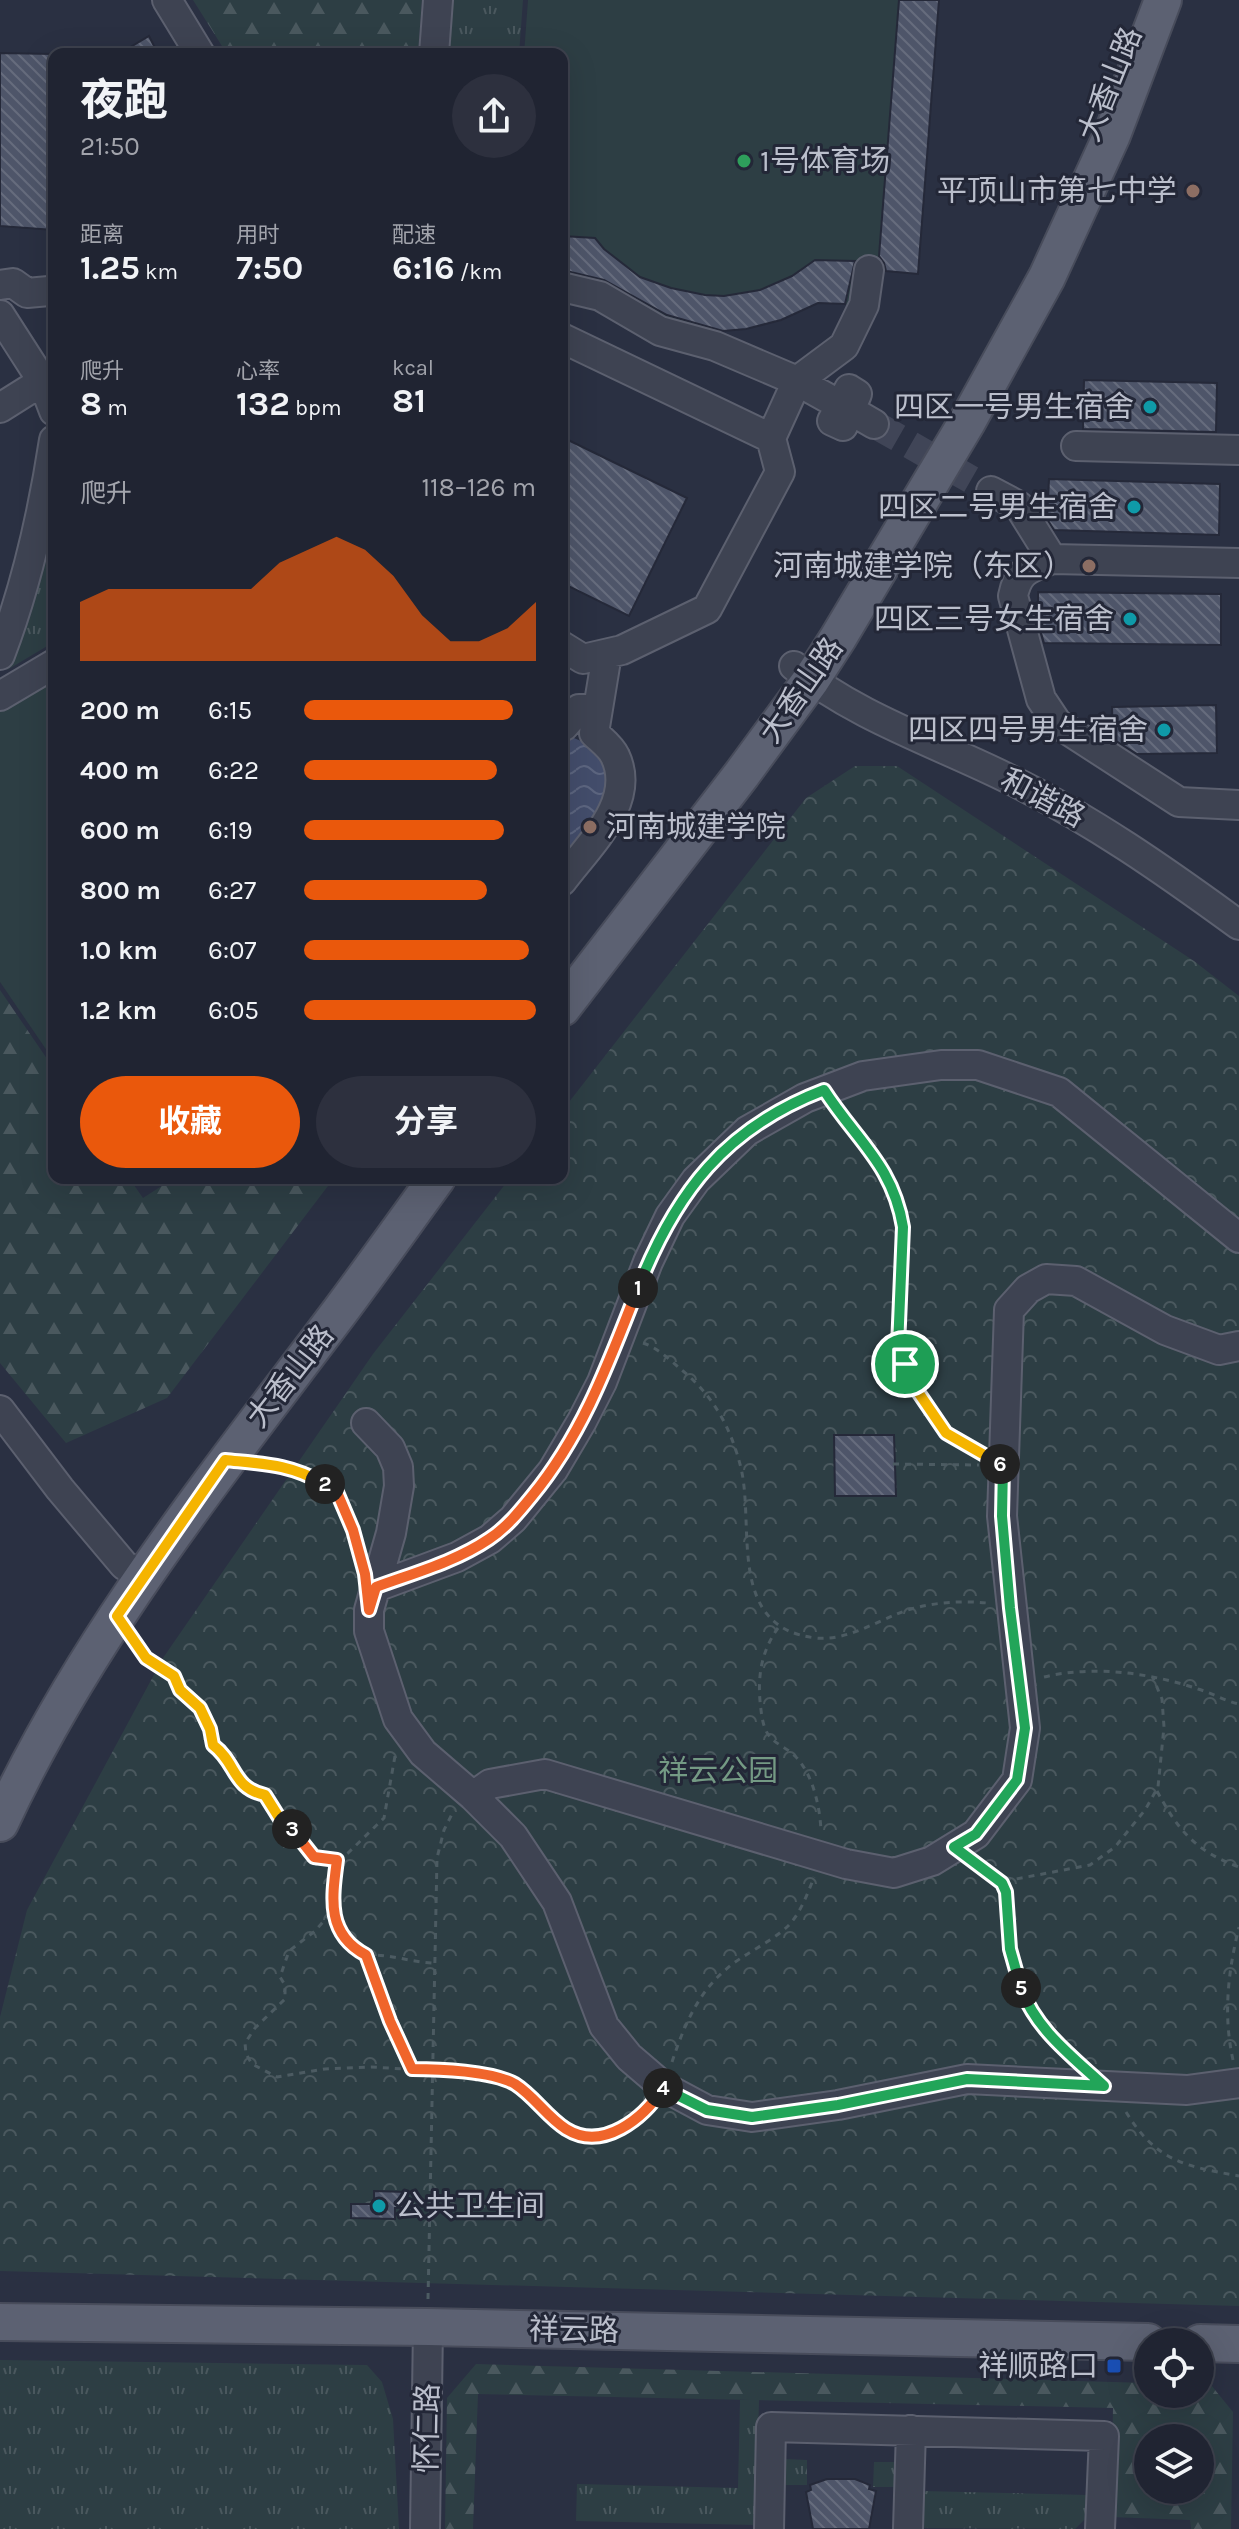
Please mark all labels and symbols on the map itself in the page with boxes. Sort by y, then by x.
street label: 大香山路 [1071,22,1149,146]
place label: 1号体育场 [760,143,890,179]
marker: 1号体育场 [735,152,753,170]
place label: 平顶山市第七中学 [937,173,1177,209]
marker: 平顶山市第七中学 [1184,182,1202,200]
place label: 四区一号男生宿舍 [894,389,1134,425]
marker: 四区一号男生宿舍 [1141,398,1159,416]
place label: 四区二号男生宿舍 [878,489,1118,525]
marker: 四区二号男生宿舍 [1125,498,1143,516]
place label: 河南城建学院（东区） [773,548,1073,584]
marker: 河南城建学院（东区） [1080,557,1098,575]
place label: 四区三号女生宿舍 [874,601,1114,637]
marker: 四区三号女生宿舍 [1121,610,1139,628]
street label: 大香山路 [752,631,850,749]
place label: 四区四号男生宿舍 [908,712,1148,748]
marker: 四区四号男生宿舍 [1155,721,1173,739]
street label: 和谐路 [995,761,1091,835]
place label: 河南城建学院 [606,809,786,845]
marker: 河南城建学院 [581,818,599,836]
pin: 1 [618,1268,658,1308]
street label: 大香山路 [239,1318,341,1434]
pin [871,1330,939,1398]
pin: 6 [980,1444,1020,1484]
pin: 2 [305,1464,345,1504]
park label: 祥云公园 [658,1753,778,1789]
pin: 3 [272,1809,312,1849]
pin: 5 [1001,1968,1041,2008]
pin: 4 [643,2068,683,2108]
place label: 公共卫生间 [395,2188,545,2224]
marker: 公共卫生间 [370,2197,388,2215]
street label: 祥云路 [529,2311,619,2349]
place label: 祥顺路口 [978,2348,1098,2384]
marker: 祥顺路口 [1105,2357,1123,2375]
street label: 怀仁路 [408,2383,446,2473]

